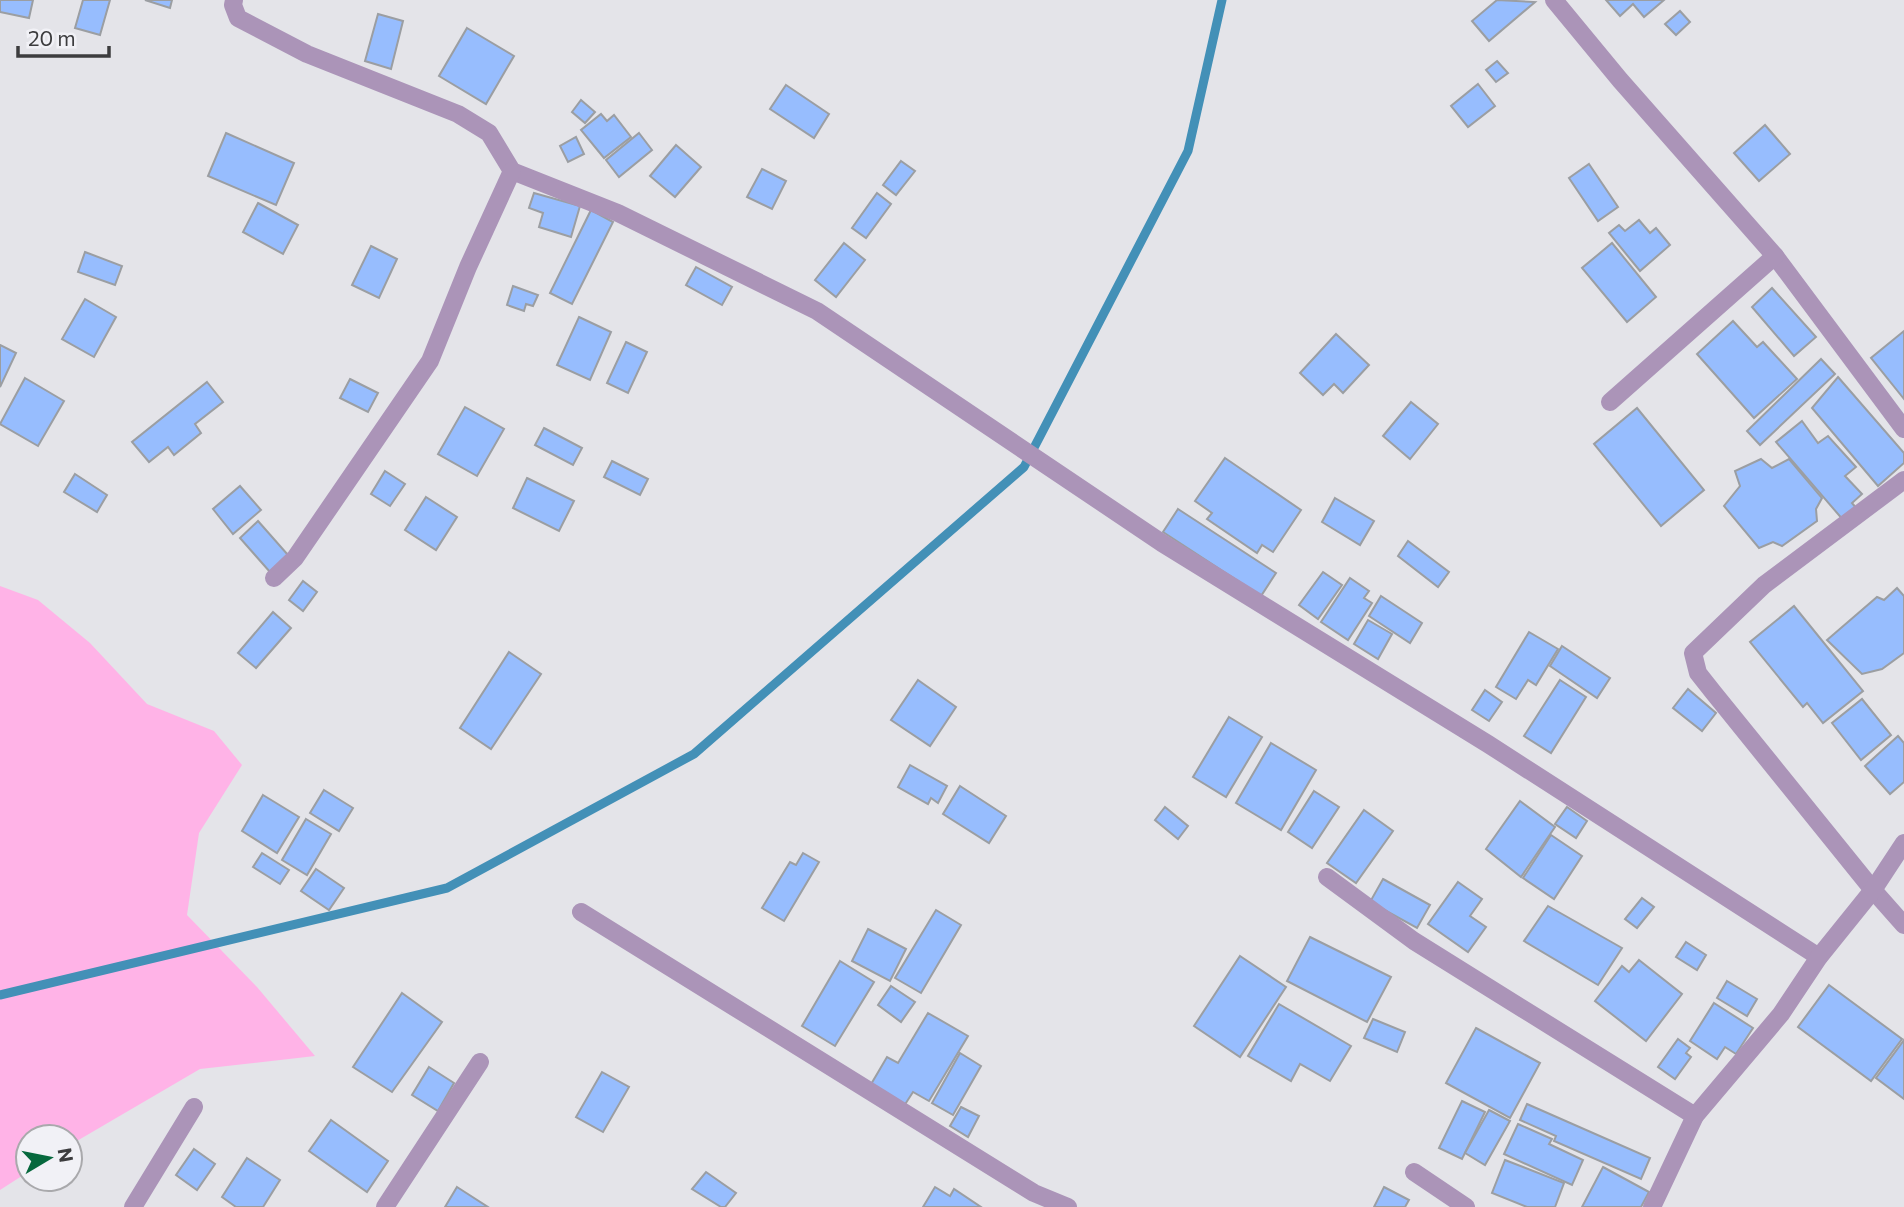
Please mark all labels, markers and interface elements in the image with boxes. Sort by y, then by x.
scale bar [18,14,108,58]
text: 20 m [28,25,76,50]
north arrow [14,1123,84,1193]
text: N [54,1146,79,1164]

